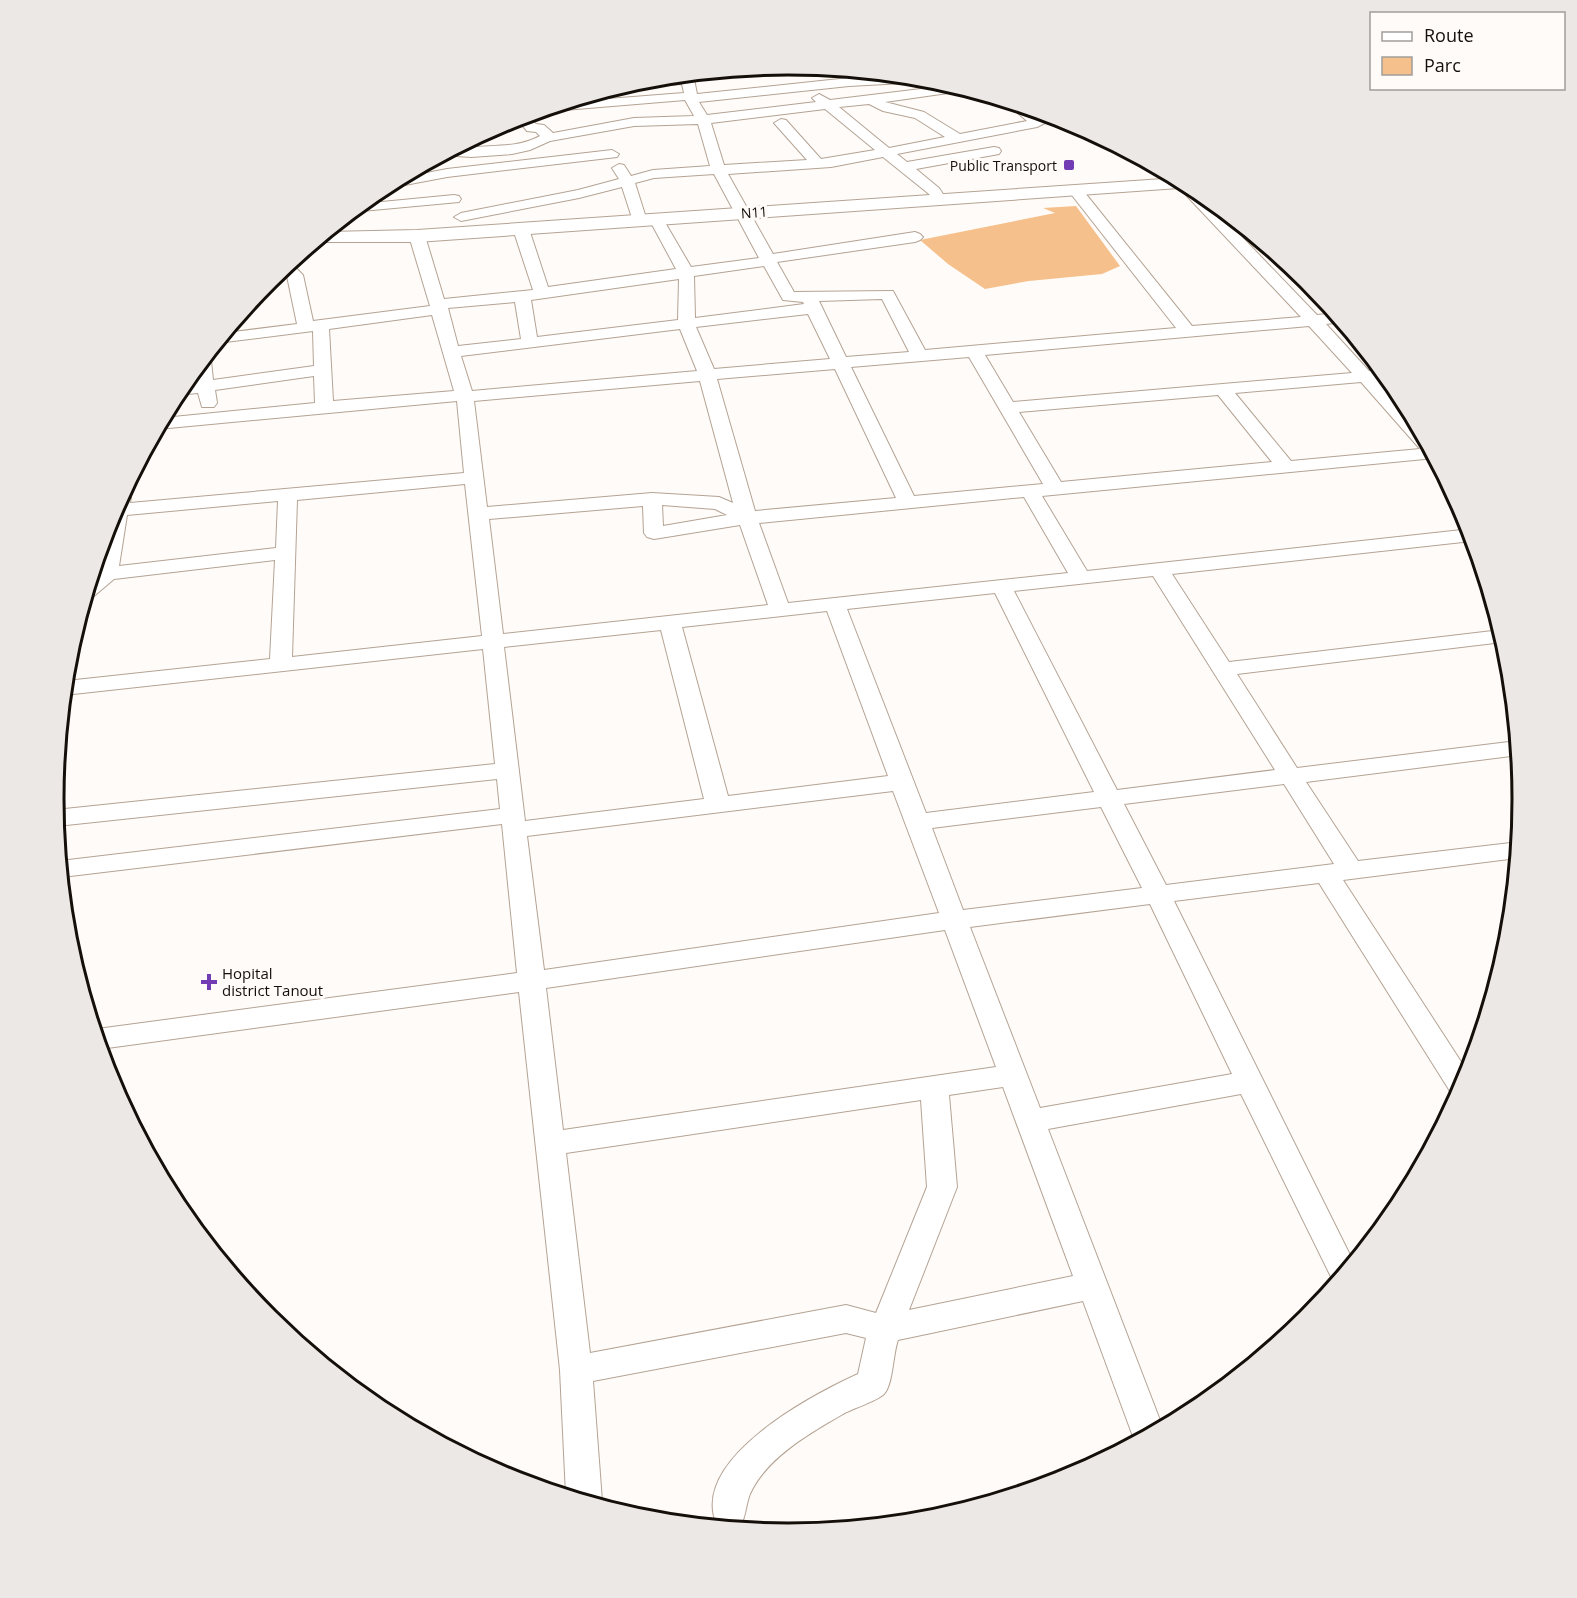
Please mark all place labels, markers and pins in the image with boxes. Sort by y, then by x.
place label: Public Transport [950,156,1057,175]
marker: Public Transport [1062,158,1076,172]
place label: Hopital district Tanout [222,963,323,1000]
marker: Hopital district Tanout [200,973,218,991]

